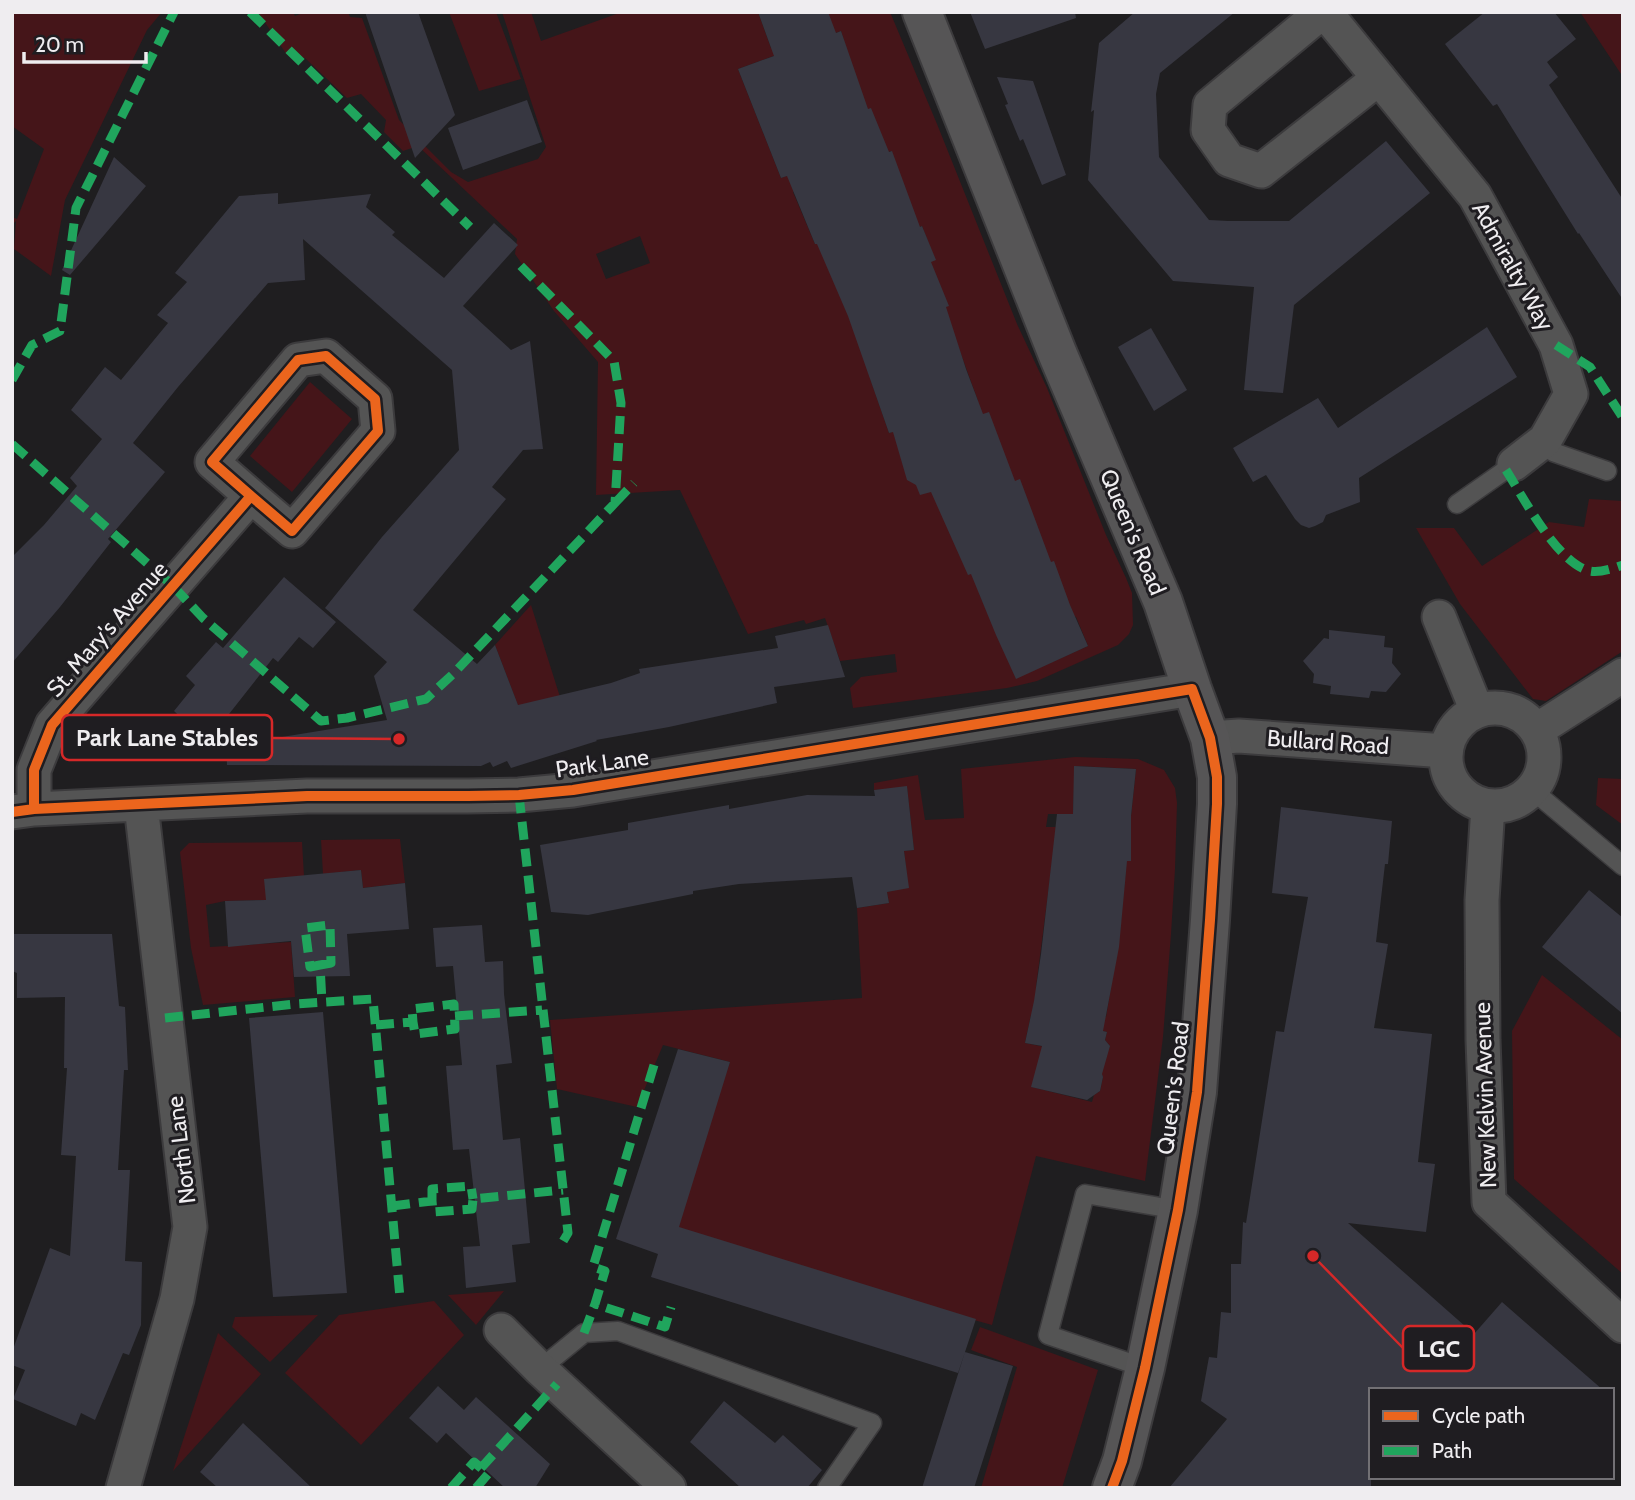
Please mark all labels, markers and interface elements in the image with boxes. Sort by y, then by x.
scale bar [24,21,147,65]
text: 20 m [35,32,84,57]
street label: Admiralty Way [1466,197,1560,336]
street label: Queen's Road [1094,465,1172,599]
street label: St. Mary's Avenue [40,555,174,703]
callout: Park Lane Stables [62,715,272,760]
text: Park Lane Stables [76,723,258,752]
street label: Bullard Road [1266,724,1390,760]
street label: Park Lane [554,743,651,783]
street label: New Kelvin Avenue [1468,1001,1502,1188]
street label: Queen's Road [1151,1020,1195,1156]
street label: North Lane [160,1094,201,1205]
callout: LGC [1403,1326,1474,1371]
text: LGC [1418,1334,1460,1363]
legend [1369,1388,1614,1479]
text: Cycle path [1432,1403,1525,1428]
text: Path [1432,1438,1472,1463]

